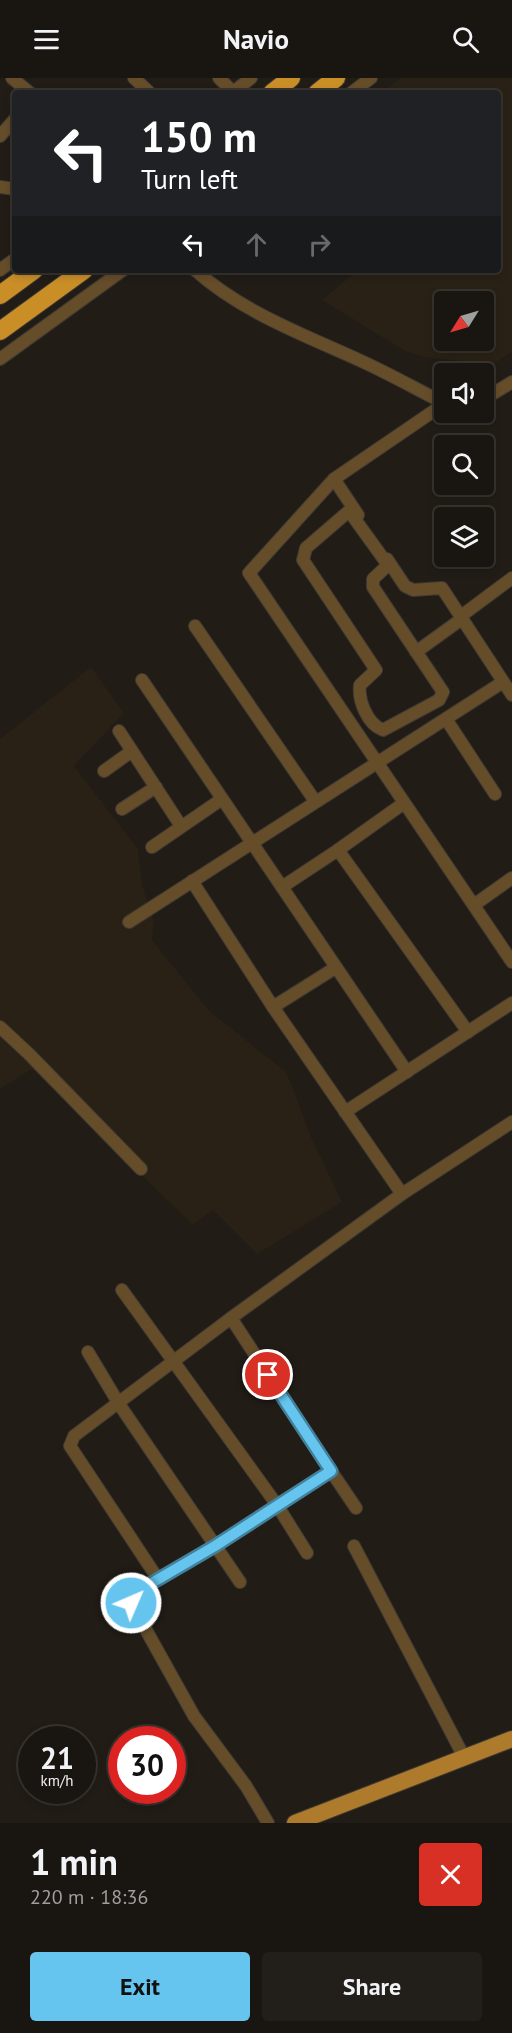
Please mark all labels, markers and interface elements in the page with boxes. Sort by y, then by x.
text: Navio [223,22,289,56]
icon: menu [30,23,63,56]
icon: search [449,23,482,56]
text: 150 m [141,109,257,164]
icon: left [42,114,120,192]
text: Turn left [141,162,238,196]
icon: left [177,228,210,261]
icon: ahead [240,228,273,261]
icon: right [303,228,336,261]
north arrow [434,291,494,351]
map controls [434,291,494,567]
button: sound [434,363,494,423]
button: search [434,435,494,495]
button: layers [434,507,494,567]
pin [242,1349,293,1400]
icon: arrive [251,1358,284,1391]
position arrow [99,1571,163,1635]
speed limit sign: 30 [108,1726,186,1804]
text: 21 [40,1738,74,1777]
text: km/h [41,1771,73,1790]
text: 1 min [30,1838,118,1885]
button: close [419,1843,482,1906]
text: 220 m · 18:36 [30,1884,148,1910]
button: Exit [30,1952,250,2021]
button: Share [262,1952,482,2021]

